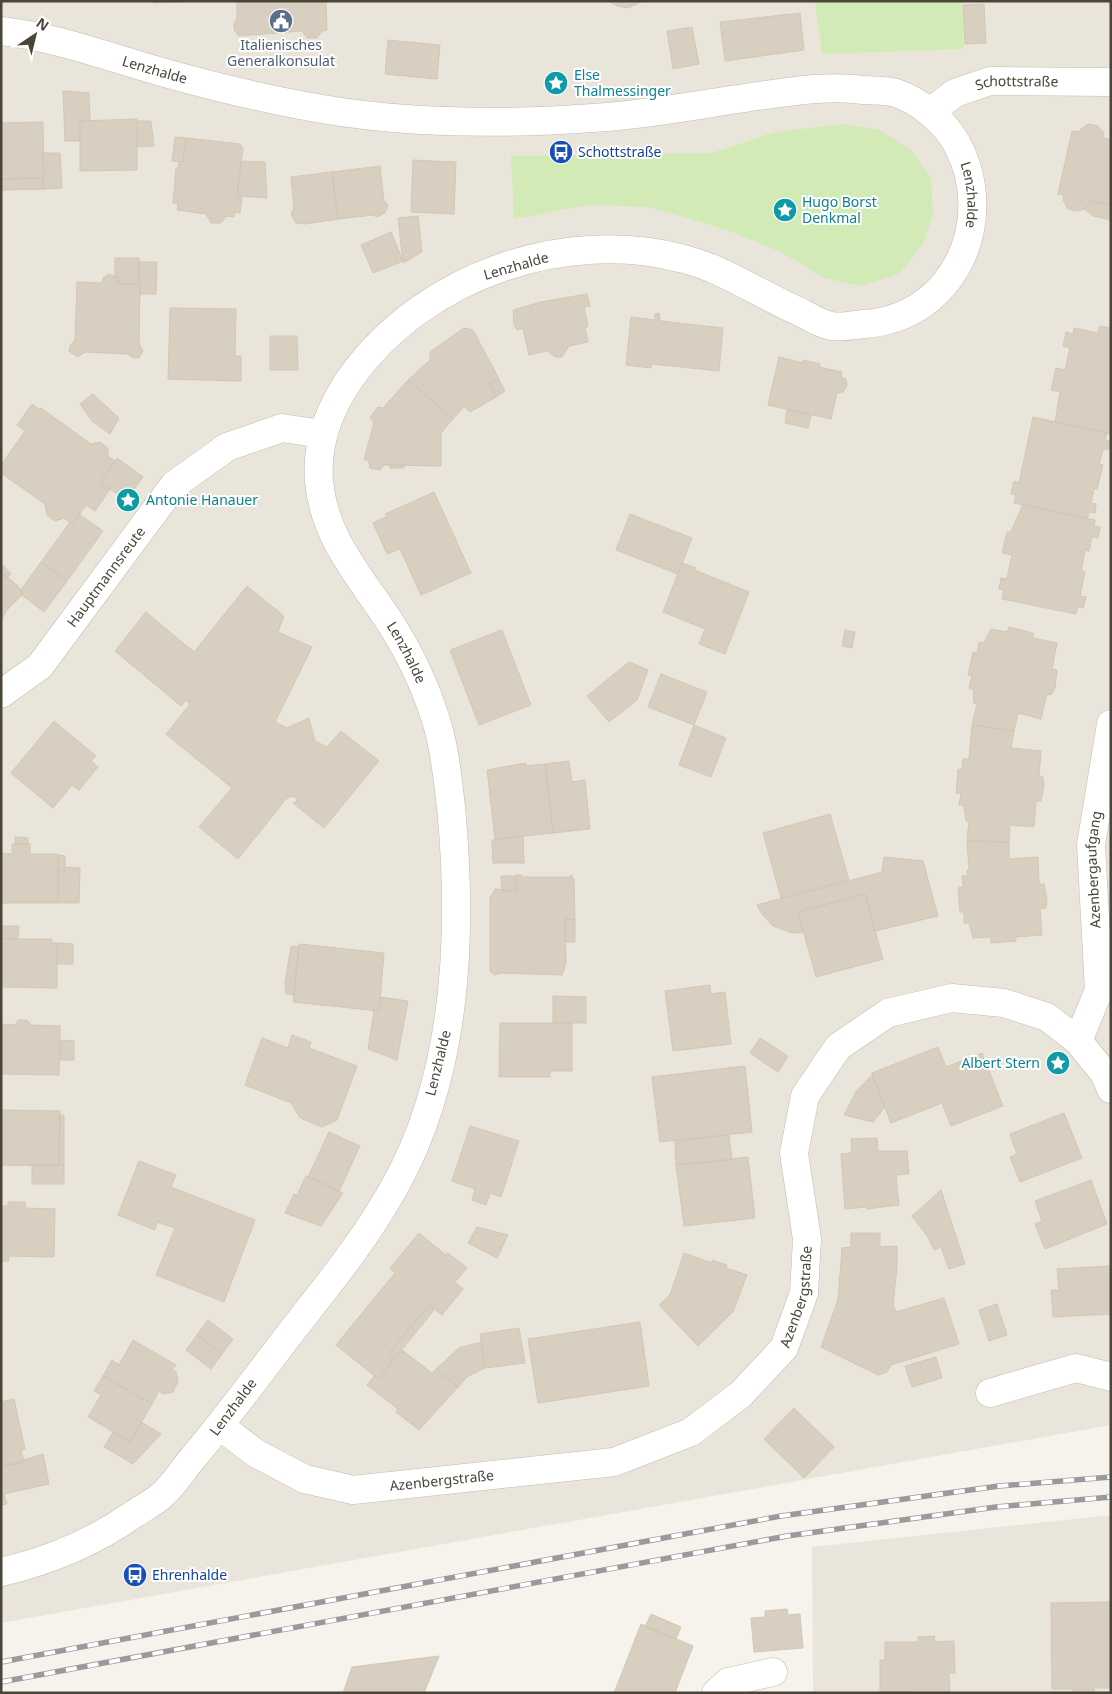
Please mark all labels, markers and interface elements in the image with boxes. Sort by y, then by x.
public building icon: Italienisches Generalkonsulat [268,8,294,34]
north arrow [10,10,60,60]
text: N [33,13,53,35]
place label: Italienisches Generalkonsulat [227,35,335,70]
street label: Lenzhalde [120,51,190,88]
place label: Else Thalmessinger [574,65,671,100]
place icon: Else Thalmessinger [543,70,569,96]
street label: Schottstraße [972,71,1059,94]
bus stop icon: Schottstraße [548,139,574,165]
place label: Schottstraße [578,142,662,161]
street label: Lenzhalde [956,159,982,230]
place label: Hugo Borst Denkmal [802,192,877,227]
place icon: Hugo Borst Denkmal [772,197,798,223]
street label: Lenzhalde [481,247,551,284]
place icon: Antonie Hanauer [115,487,141,513]
place label: Antonie Hanauer [146,490,258,509]
street label: Hauptmannsreute [62,522,149,631]
street label: Lenzhalde [383,618,431,686]
street label: Azenbergaufgang [1081,809,1106,929]
street label: Lenzhalde [420,1028,455,1098]
place icon: Albert Stern [1045,1050,1071,1076]
place label: Albert Stern [961,1053,1040,1072]
street label: Azenbergstraße [775,1245,816,1350]
street label: Lenzhalde [205,1374,260,1439]
street label: Azenbergstraße [389,1465,495,1495]
bus stop icon: Ehrenhalde [122,1562,148,1588]
place label: Ehrenhalde [152,1565,227,1584]

